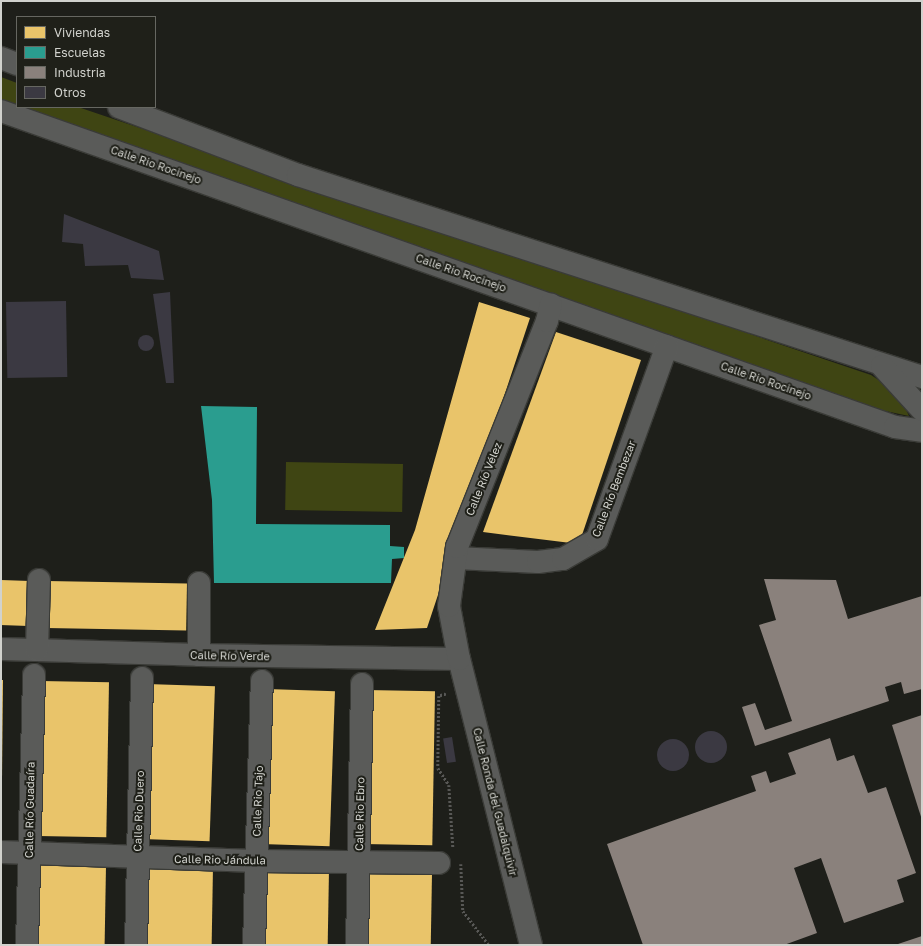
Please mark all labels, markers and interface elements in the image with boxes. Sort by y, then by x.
legend [16,16,156,108]
text: Viviendas [54,25,110,40]
text: Escuelas [54,45,105,60]
text: Industria [54,65,106,80]
text: Otros [54,85,86,100]
street label: Calle Rio Rocinejo [109,143,203,187]
street label: Calle Rio Rocinejo [414,251,508,295]
street label: Calle Rio Rocinejo [719,359,813,403]
street label: Calle Río Bembezar [590,439,638,539]
street label: Calle Río Vélez [463,440,505,518]
street label: Calle Río Verde [190,649,270,663]
street label: Calle Ronda del Guadalquivir [470,726,520,878]
street label: Calle Río Guadaíra [23,762,37,858]
street label: Calle Rio Tajo [250,765,266,837]
street label: Calle Rio Duero [131,770,147,852]
street label: Calle Rio Ebro [353,777,367,851]
street label: Calle Rio Jándula [174,853,266,867]

